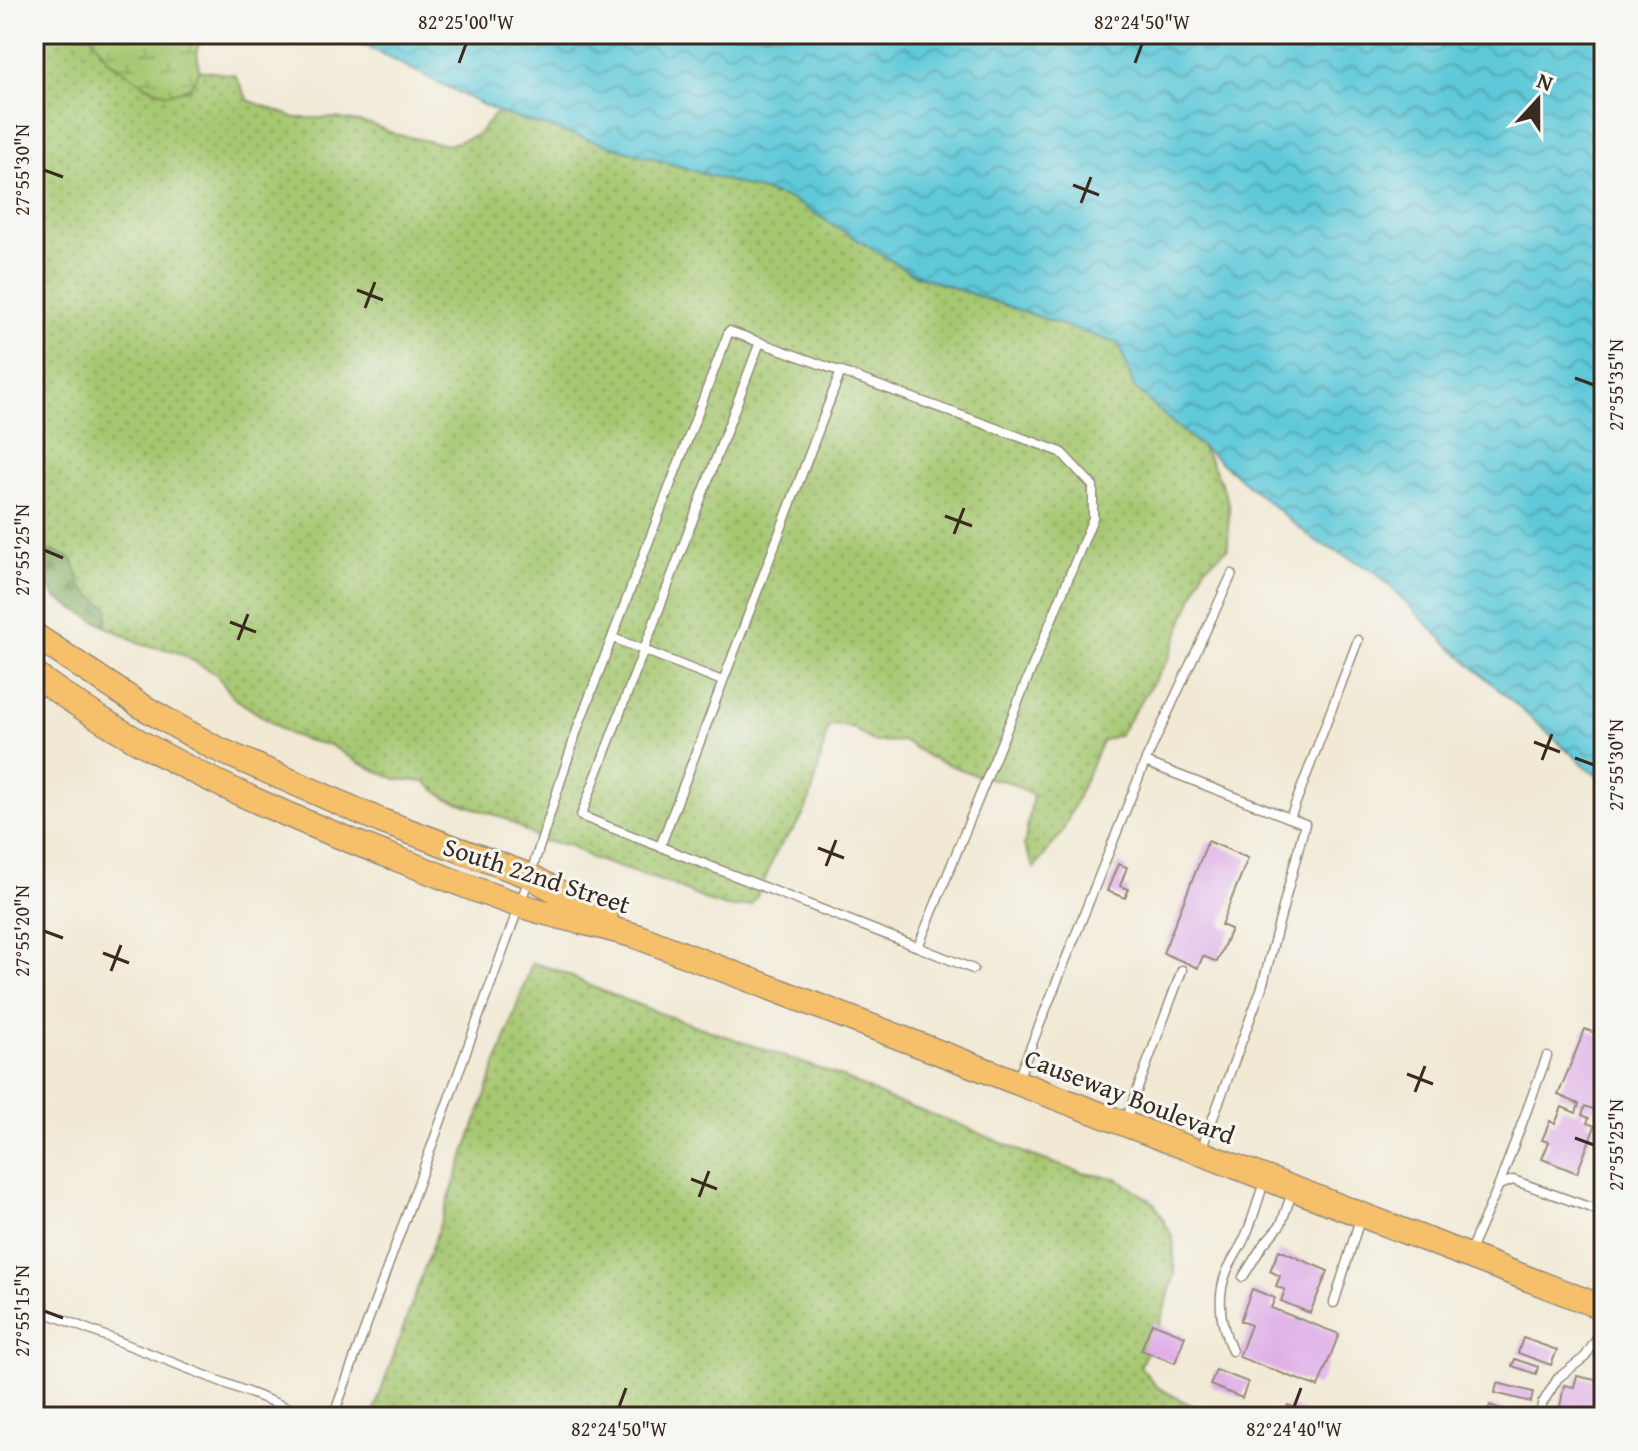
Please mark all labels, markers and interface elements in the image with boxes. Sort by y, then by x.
text: 82°25'00"W [418,7,514,36]
text: 82°24'50"W [1094,7,1190,36]
north arrow [1498,60,1578,140]
text: N [1533,64,1558,99]
text: 27°55'30"N [7,124,36,216]
text: 27°55'35"N [1601,339,1630,431]
text: 27°55'25"N [7,504,36,596]
text: 27°55'30"N [1601,719,1630,811]
street label: South 22nd Street [438,826,636,924]
text: 27°55'20"N [7,885,36,977]
street label: Causeway Boulevard [1019,1038,1241,1154]
text: 27°55'25"N [1601,1099,1630,1191]
text: 27°55'15"N [7,1265,36,1357]
text: 82°24'50"W [571,1414,667,1443]
text: 82°24'40"W [1246,1414,1342,1443]

